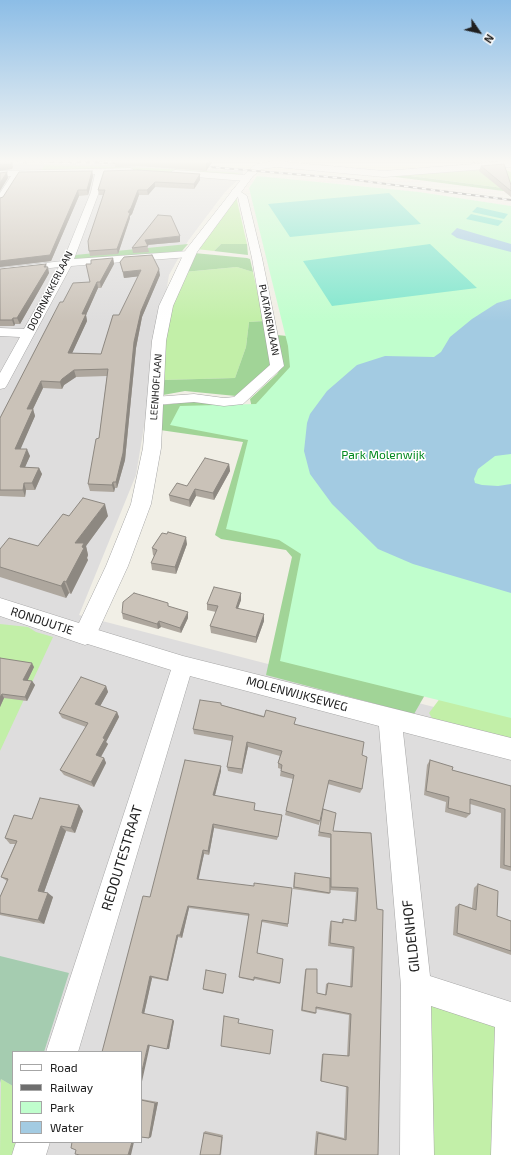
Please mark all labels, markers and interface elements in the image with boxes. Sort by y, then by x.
north arrow [459,12,499,52]
text: N [482,32,497,46]
street label: DOORNAKKERLAAN [25,249,75,333]
street label: PLATANENLAAN [256,283,282,357]
street label: LEENHOFLAAN [148,353,164,421]
park label: Park Molenwijk [341,448,425,462]
street label: RONDUUTJE [9,604,75,638]
street label: MOLENWIJKSEWEG [245,674,349,714]
street label: REDOUTESTRAAT [98,803,146,913]
street label: GILDENHOF [399,899,423,973]
legend [12,1051,142,1143]
text: Road [50,1060,78,1074]
text: Railway [50,1080,93,1094]
text: Park [50,1100,75,1114]
text: Water [50,1120,84,1134]

